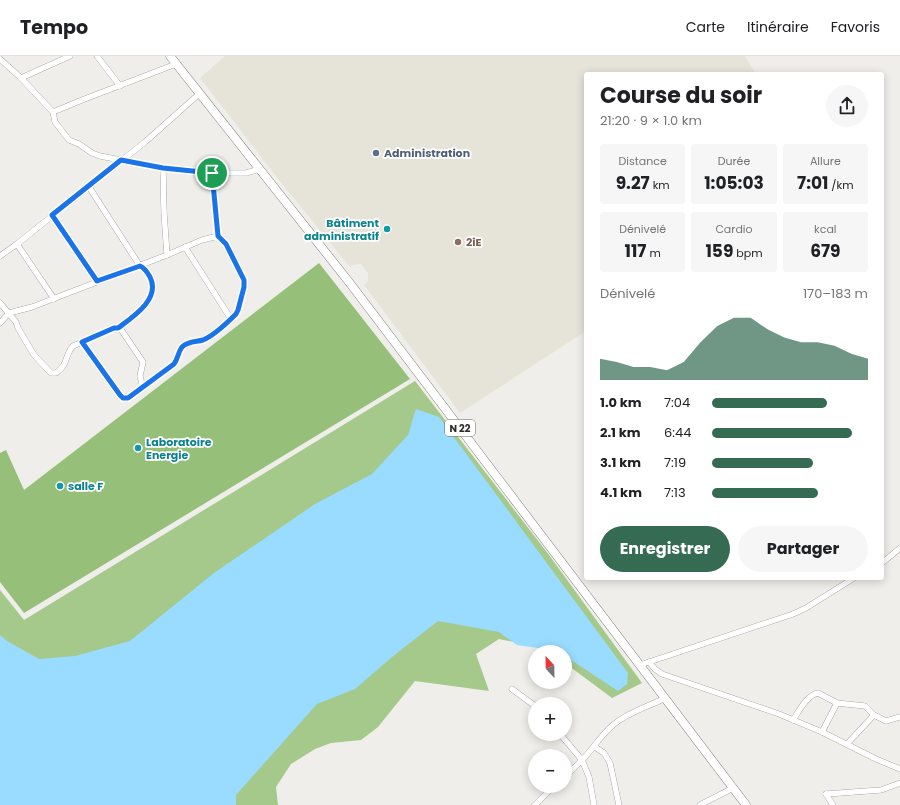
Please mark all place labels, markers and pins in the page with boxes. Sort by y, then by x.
place label: Administration [384,145,470,161]
marker: Administration [371,148,381,158]
pin [195,156,229,190]
place label: Bâtiment administratif [304,215,380,244]
marker: Bâtiment administratif [382,224,392,234]
place label: 2iE [466,234,482,250]
marker: 2iE [453,237,463,247]
place label: Laboratoire Energie [146,434,212,463]
marker: Laboratoire Energie [133,443,143,453]
place label: salle F [68,478,103,494]
marker: salle F [55,481,65,491]

